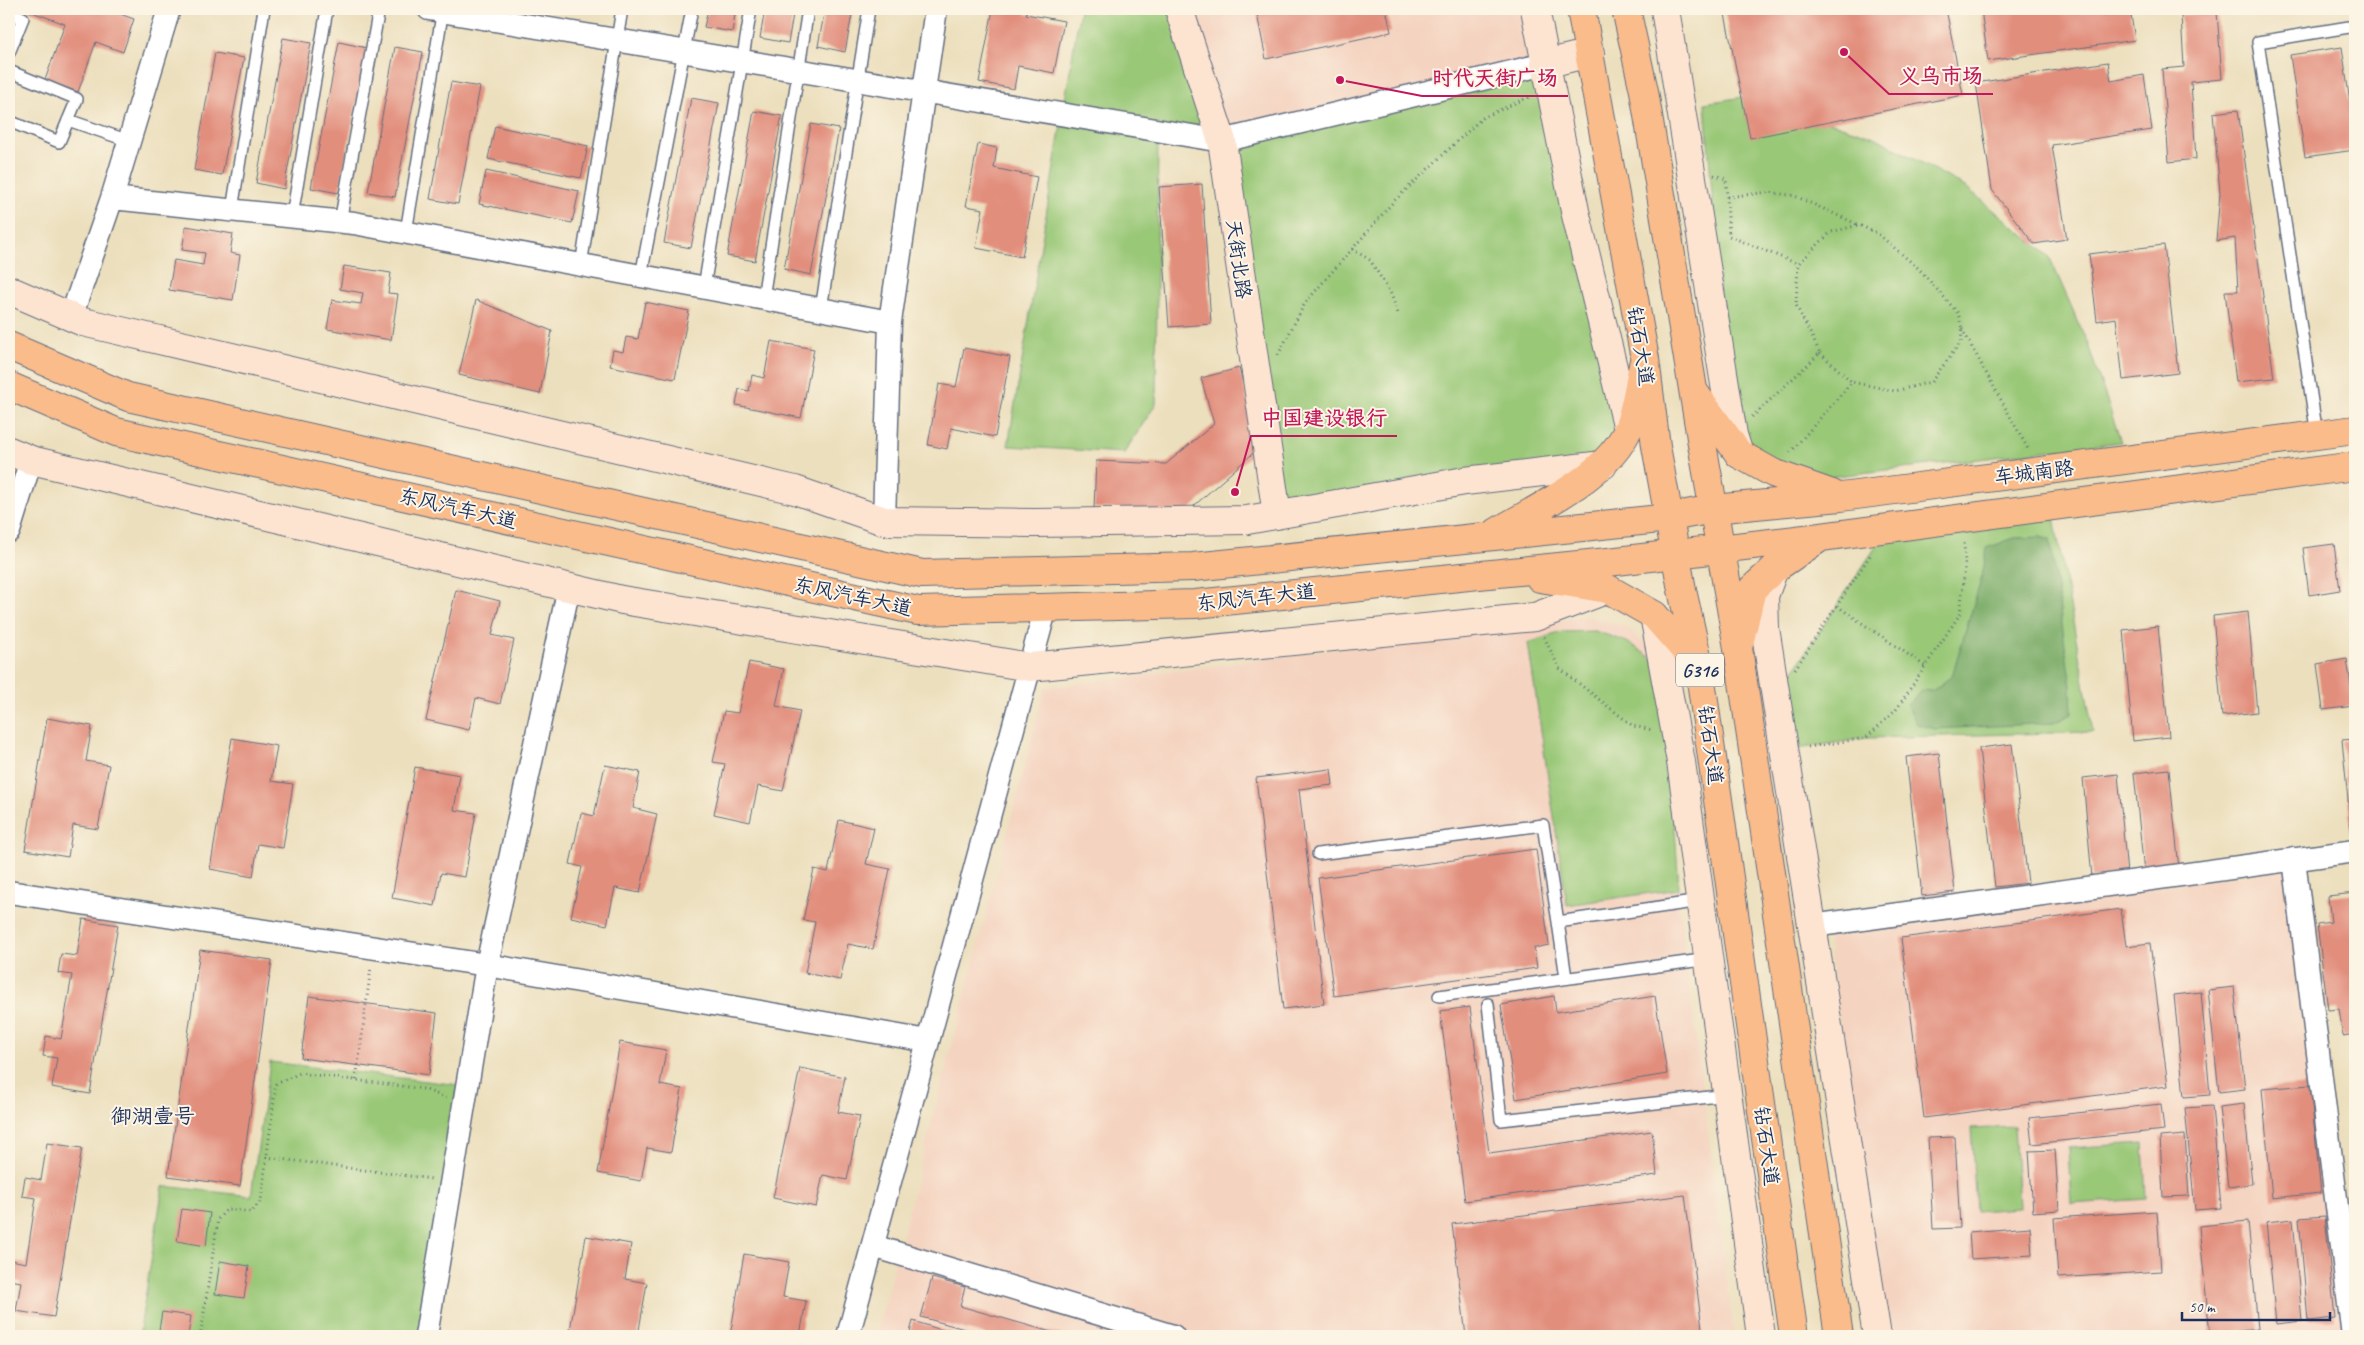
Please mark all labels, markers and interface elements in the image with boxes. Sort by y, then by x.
callout: 义乌市场 [1889,58,1993,94]
callout: 时代天街广场 [1422,60,1568,96]
text: 义乌市场 [1899,63,1983,89]
text: 时代天街广场 [1432,65,1558,91]
street label: 天街北路 [1221,218,1257,301]
street label: 钻石大道 [1622,305,1659,388]
callout: 中国建设银行 [1251,400,1397,436]
text: 中国建设银行 [1261,405,1387,431]
street label: 车城南路 [1993,455,2076,490]
street label: 东风汽车大道 [397,483,519,534]
street label: 东风汽车大道 [792,572,914,621]
street label: 东风汽车大道 [1195,579,1317,616]
road number: G316 [1676,654,1724,686]
street label: 钻石大道 [1693,704,1728,786]
district label: 御湖壹号 [111,1103,195,1129]
street label: 钻石大道 [1749,1105,1784,1187]
scale bar [2182,1290,2329,1322]
text: 50 m [2189,1298,2216,1317]

